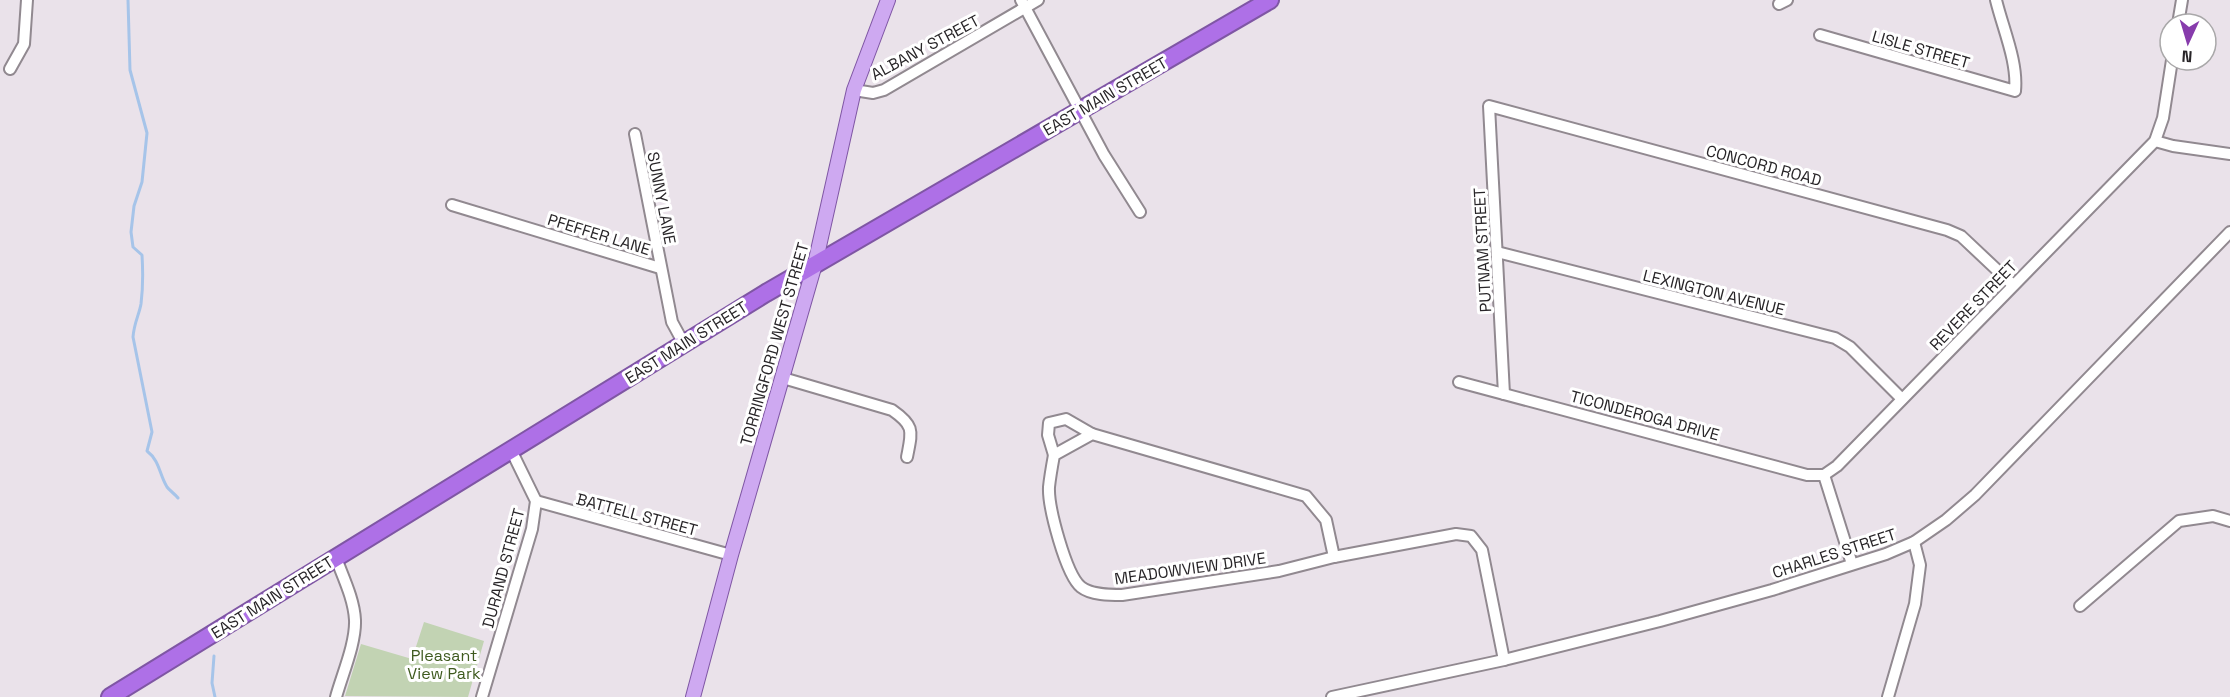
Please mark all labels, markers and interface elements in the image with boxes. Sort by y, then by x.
street label: ALBANY STREET [867,10,983,85]
north arrow [2158,12,2218,72]
street label: LISLE STREET [1870,26,1972,73]
text: N [2181,46,2193,67]
street label: EAST MAIN STREET [1039,52,1171,141]
street label: CONCORD ROAD [1704,140,1824,191]
street label: SUNNY LANE [642,150,681,246]
street label: PUTNAM STREET [1469,187,1496,313]
street label: PFEFFER LANE [545,209,653,260]
street label: TORRINGFORD WEST STREET [735,240,814,448]
street label: REVERE STREET [1925,256,2022,355]
street label: LEXINGTON AVENUE [1641,265,1787,320]
street label: EAST MAIN STREET [621,296,751,389]
street label: TICONDEROGA DRIVE [1568,385,1722,445]
street label: BATTELL STREET [574,488,700,541]
street label: DURAND STREET [477,506,530,630]
street label: CHARLES STREET [1770,524,1899,583]
street label: MEADOWVIEW DRIVE [1113,547,1267,590]
street label: EAST MAIN STREET [207,551,337,644]
park label: Pleasant View Park [407,645,481,684]

